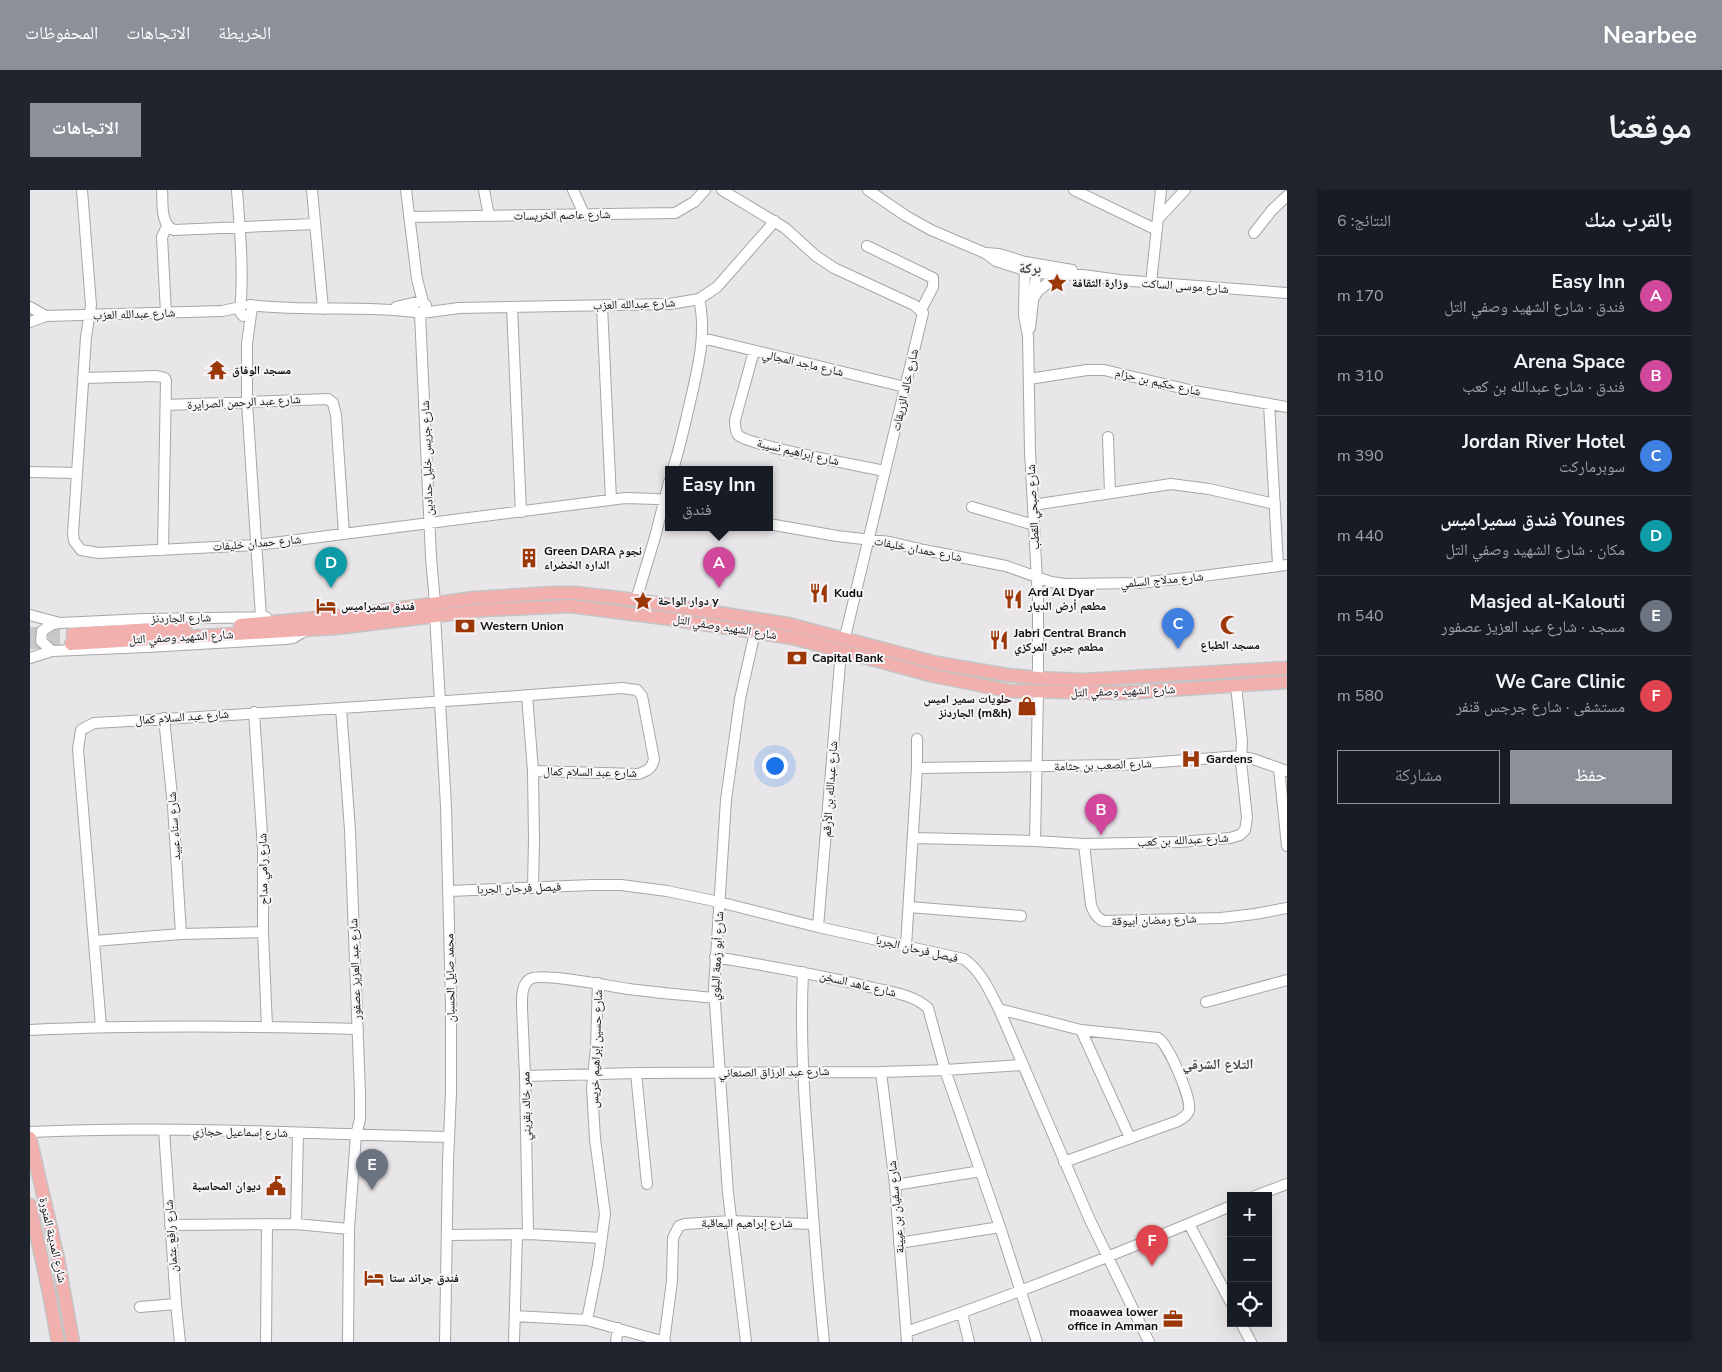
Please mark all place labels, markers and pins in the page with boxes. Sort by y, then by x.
place icon: وزارة الثقافة [1046,272,1068,294]
place label: وزارة الثقافة [1072,275,1128,291]
temple icon: مسجد الوفاق [206,359,228,381]
place label: مسجد الوفاق [232,362,292,378]
place label: Green DARA نجوم الداره الخضراء [544,543,642,573]
pin: D [315,547,347,588]
building icon: Green DARA نجوم الداره الخضراء [518,547,540,569]
pin: A [703,547,735,588]
restaurant icon: Kudu [808,582,830,604]
place label: Ard Al Dyar مطعم أرض الديار [1027,584,1106,614]
place label: Kudu [834,585,863,601]
restaurant icon: Ard Al Dyar مطعم أرض الديار [1002,588,1024,610]
place icon: دوار الواحة y [632,590,654,612]
place label: دوار الواحة y [658,593,719,609]
hotel icon: فندق سميراميس [315,595,337,617]
place label: فندق سميراميس [341,598,415,614]
pin: C [1162,608,1194,649]
mosque icon: مسجد الطباع [1219,614,1241,636]
bank icon: Western Union [454,615,476,637]
place label: Western Union [480,618,564,634]
place label: Jabri Central Branch مطعم جبري المركزي [1013,625,1126,657]
restaurant icon: Jabri Central Branch مطعم جبري المركزي [988,629,1010,651]
place label: مسجد الطباع [1200,637,1260,653]
bank icon: Capital Bank [786,647,808,669]
place label: Capital Bank [812,650,884,666]
place label: حلويات سمير اميس الجاردنز (m&h) [923,691,1012,721]
shop icon: حلويات سمير اميس الجاردنز (m&h) [1016,695,1038,717]
hospital icon: Gardens [1180,748,1202,770]
place label: Gardens [1206,751,1253,767]
pin: B [1085,794,1117,835]
pin: E [356,1149,388,1190]
public building icon: ديوان المحاسبة [265,1175,287,1197]
place label: ديوان المحاسبة [192,1178,261,1194]
pin: F [1136,1225,1168,1266]
hotel icon: فندق جراند ستا [363,1267,385,1289]
place label: فندق جراند ستا [389,1270,459,1286]
place label: moaawea lower office in Amman [1068,1304,1158,1334]
office icon: moaawea lower office in Amman [1162,1308,1184,1330]

